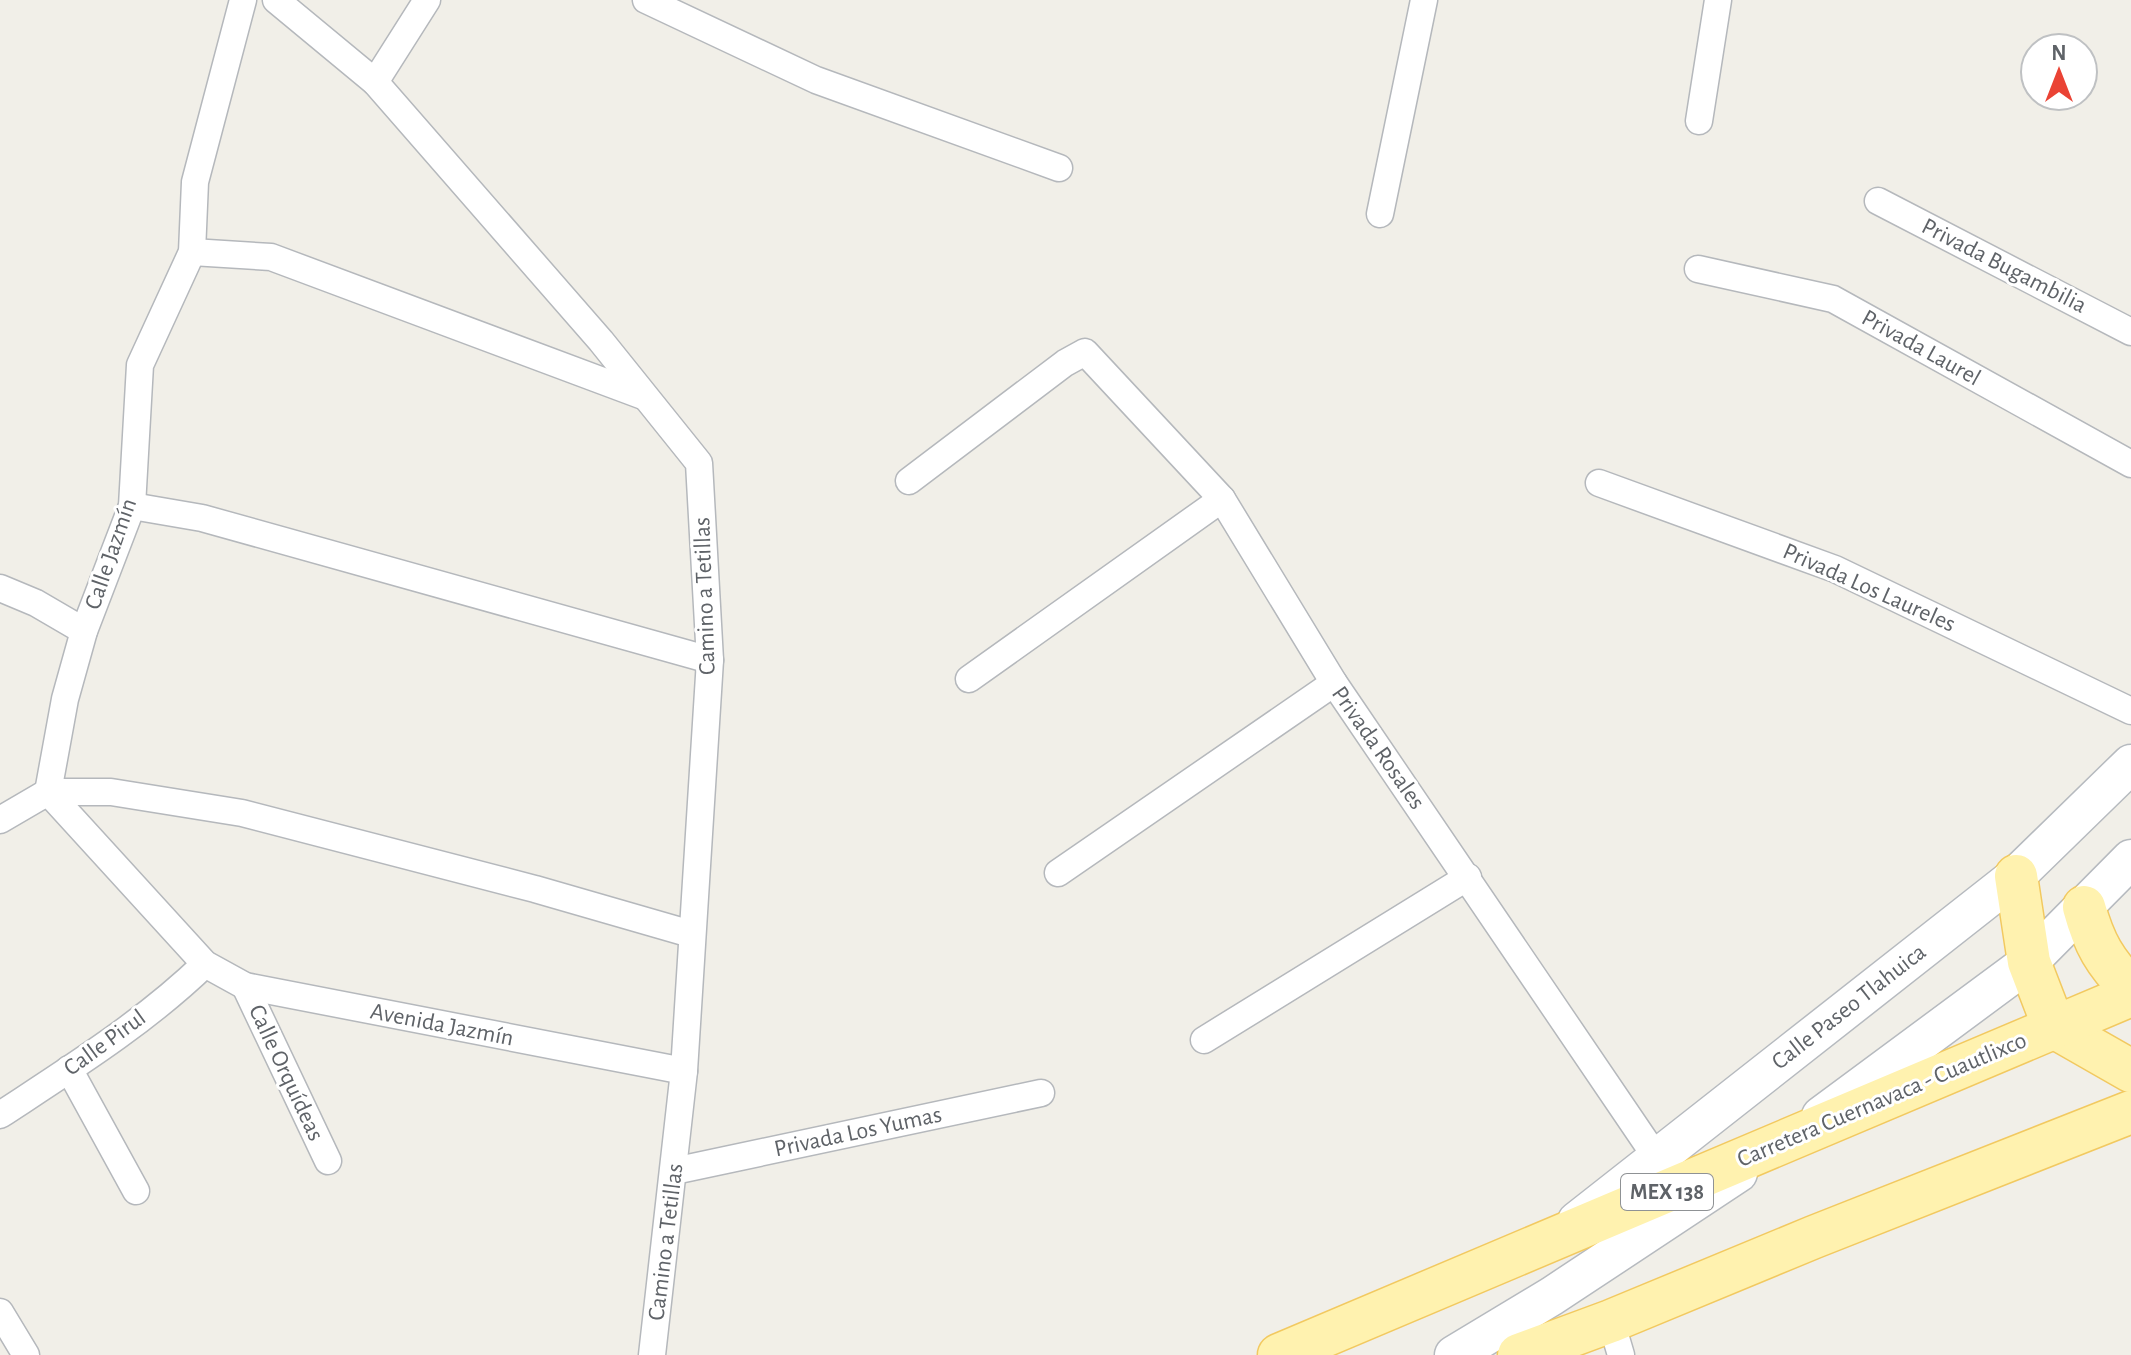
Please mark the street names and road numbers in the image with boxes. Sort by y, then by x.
street label: Privada Bugambilia [1918,214,2090,318]
street label: Privada Laurel [1858,306,1984,390]
street label: Calle Jazmín [81,495,141,613]
street label: Camino a Tetillas [690,517,720,675]
street label: Privada Los Laureles [1779,539,1959,637]
street label: Privada Rosales [1327,682,1429,814]
street label: Calle Paseo Tlahuica [1767,940,1931,1074]
street label: Avenida Jazmín [368,999,516,1051]
street label: Calle Orquídeas [244,1001,328,1145]
street label: Calle Pirul [60,1005,150,1081]
street label: Carretera Cuernavaca - Cuautlixco [1734,1028,2030,1172]
street label: Privada Los Yumas [772,1103,944,1161]
street label: Camino a Tetillas [644,1162,688,1322]
road number: MEX 138 [1621,1174,1713,1210]

